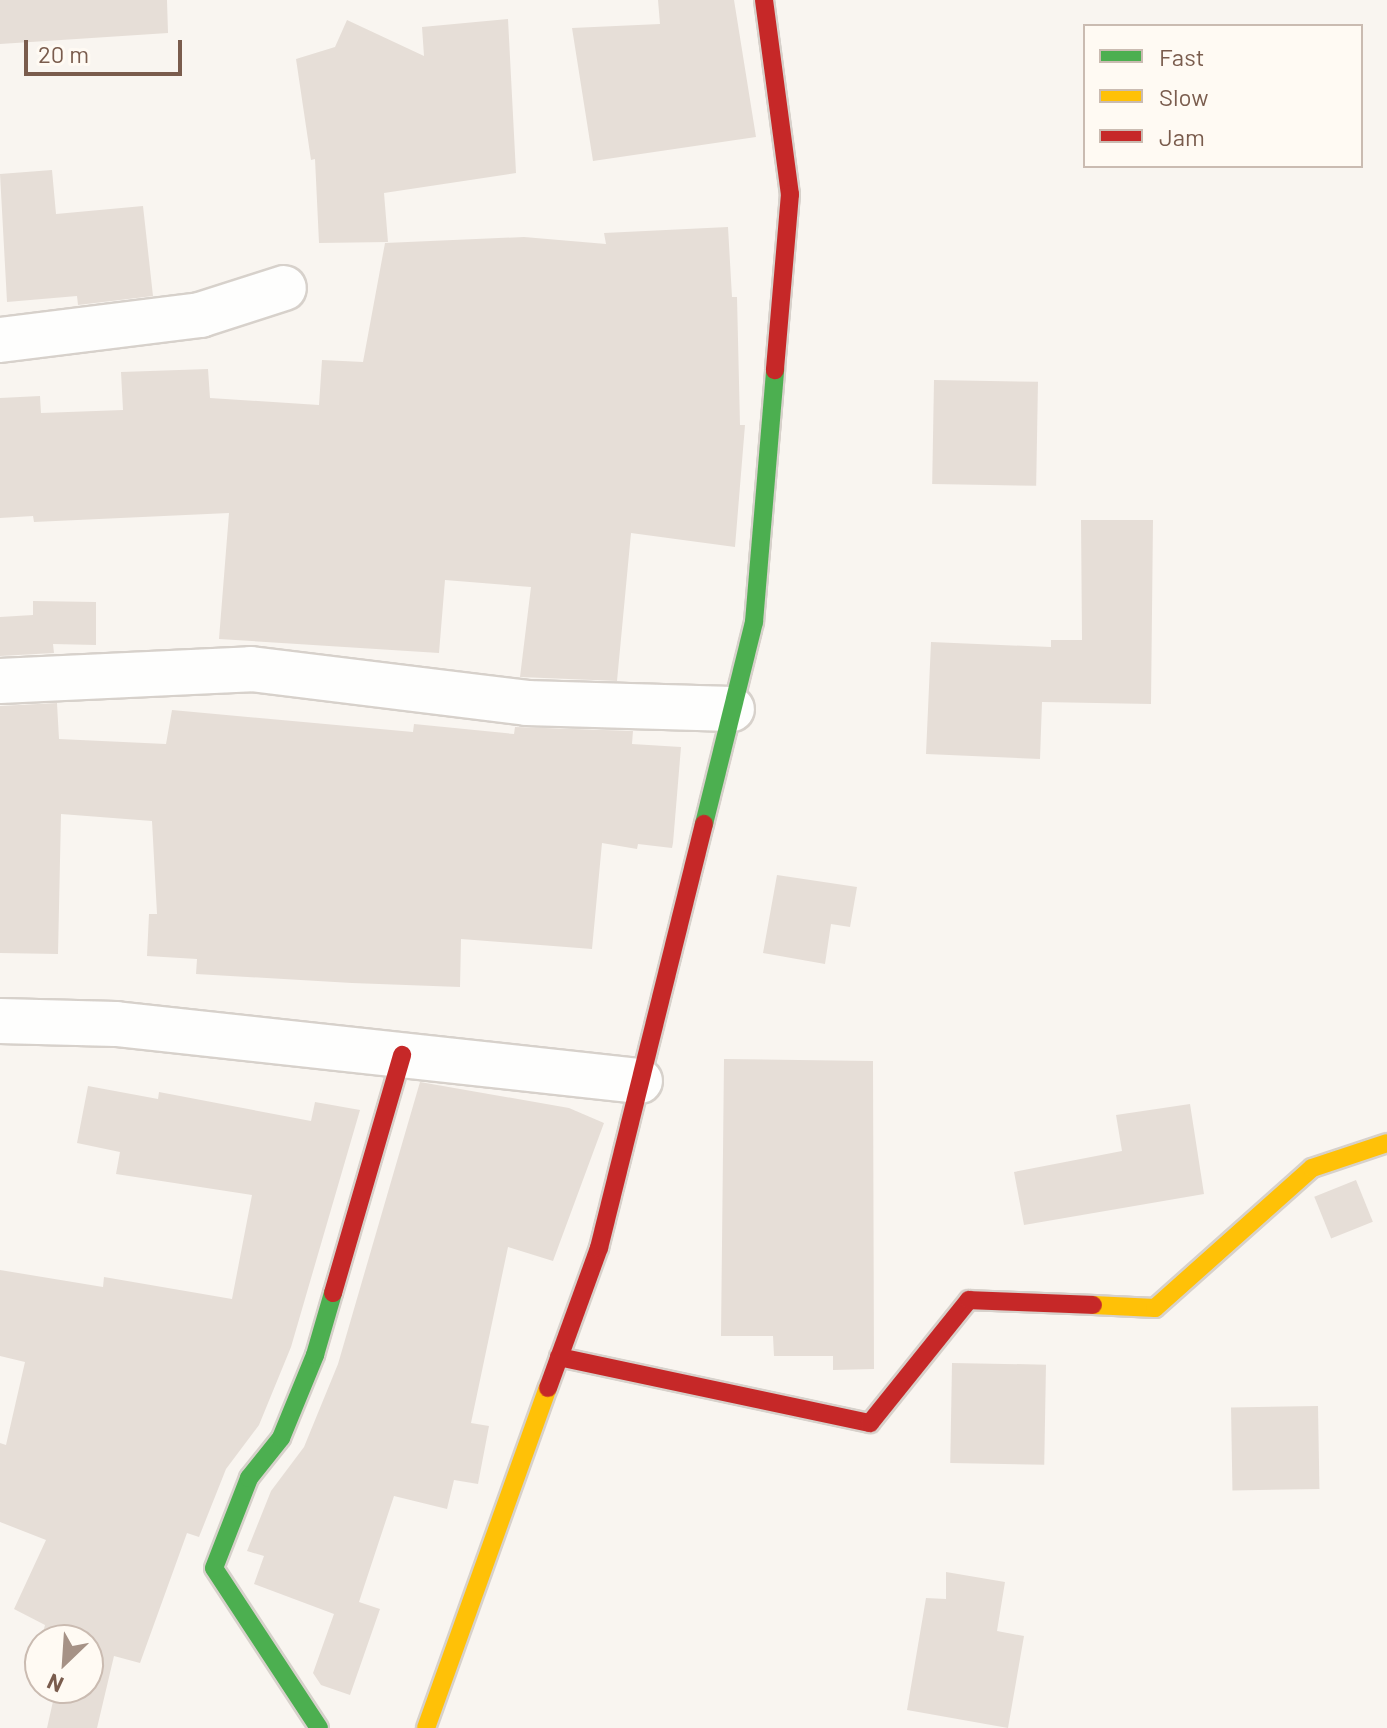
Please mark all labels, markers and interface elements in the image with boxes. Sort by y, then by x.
scale bar [28,24,186,74]
legend [1083,24,1363,168]
text: 20 m [38,39,89,68]
text: Fast [1159,42,1204,71]
text: Slow [1159,82,1208,111]
text: Jam [1159,122,1205,151]
north arrow [24,1624,104,1704]
text: N [43,1669,67,1699]

